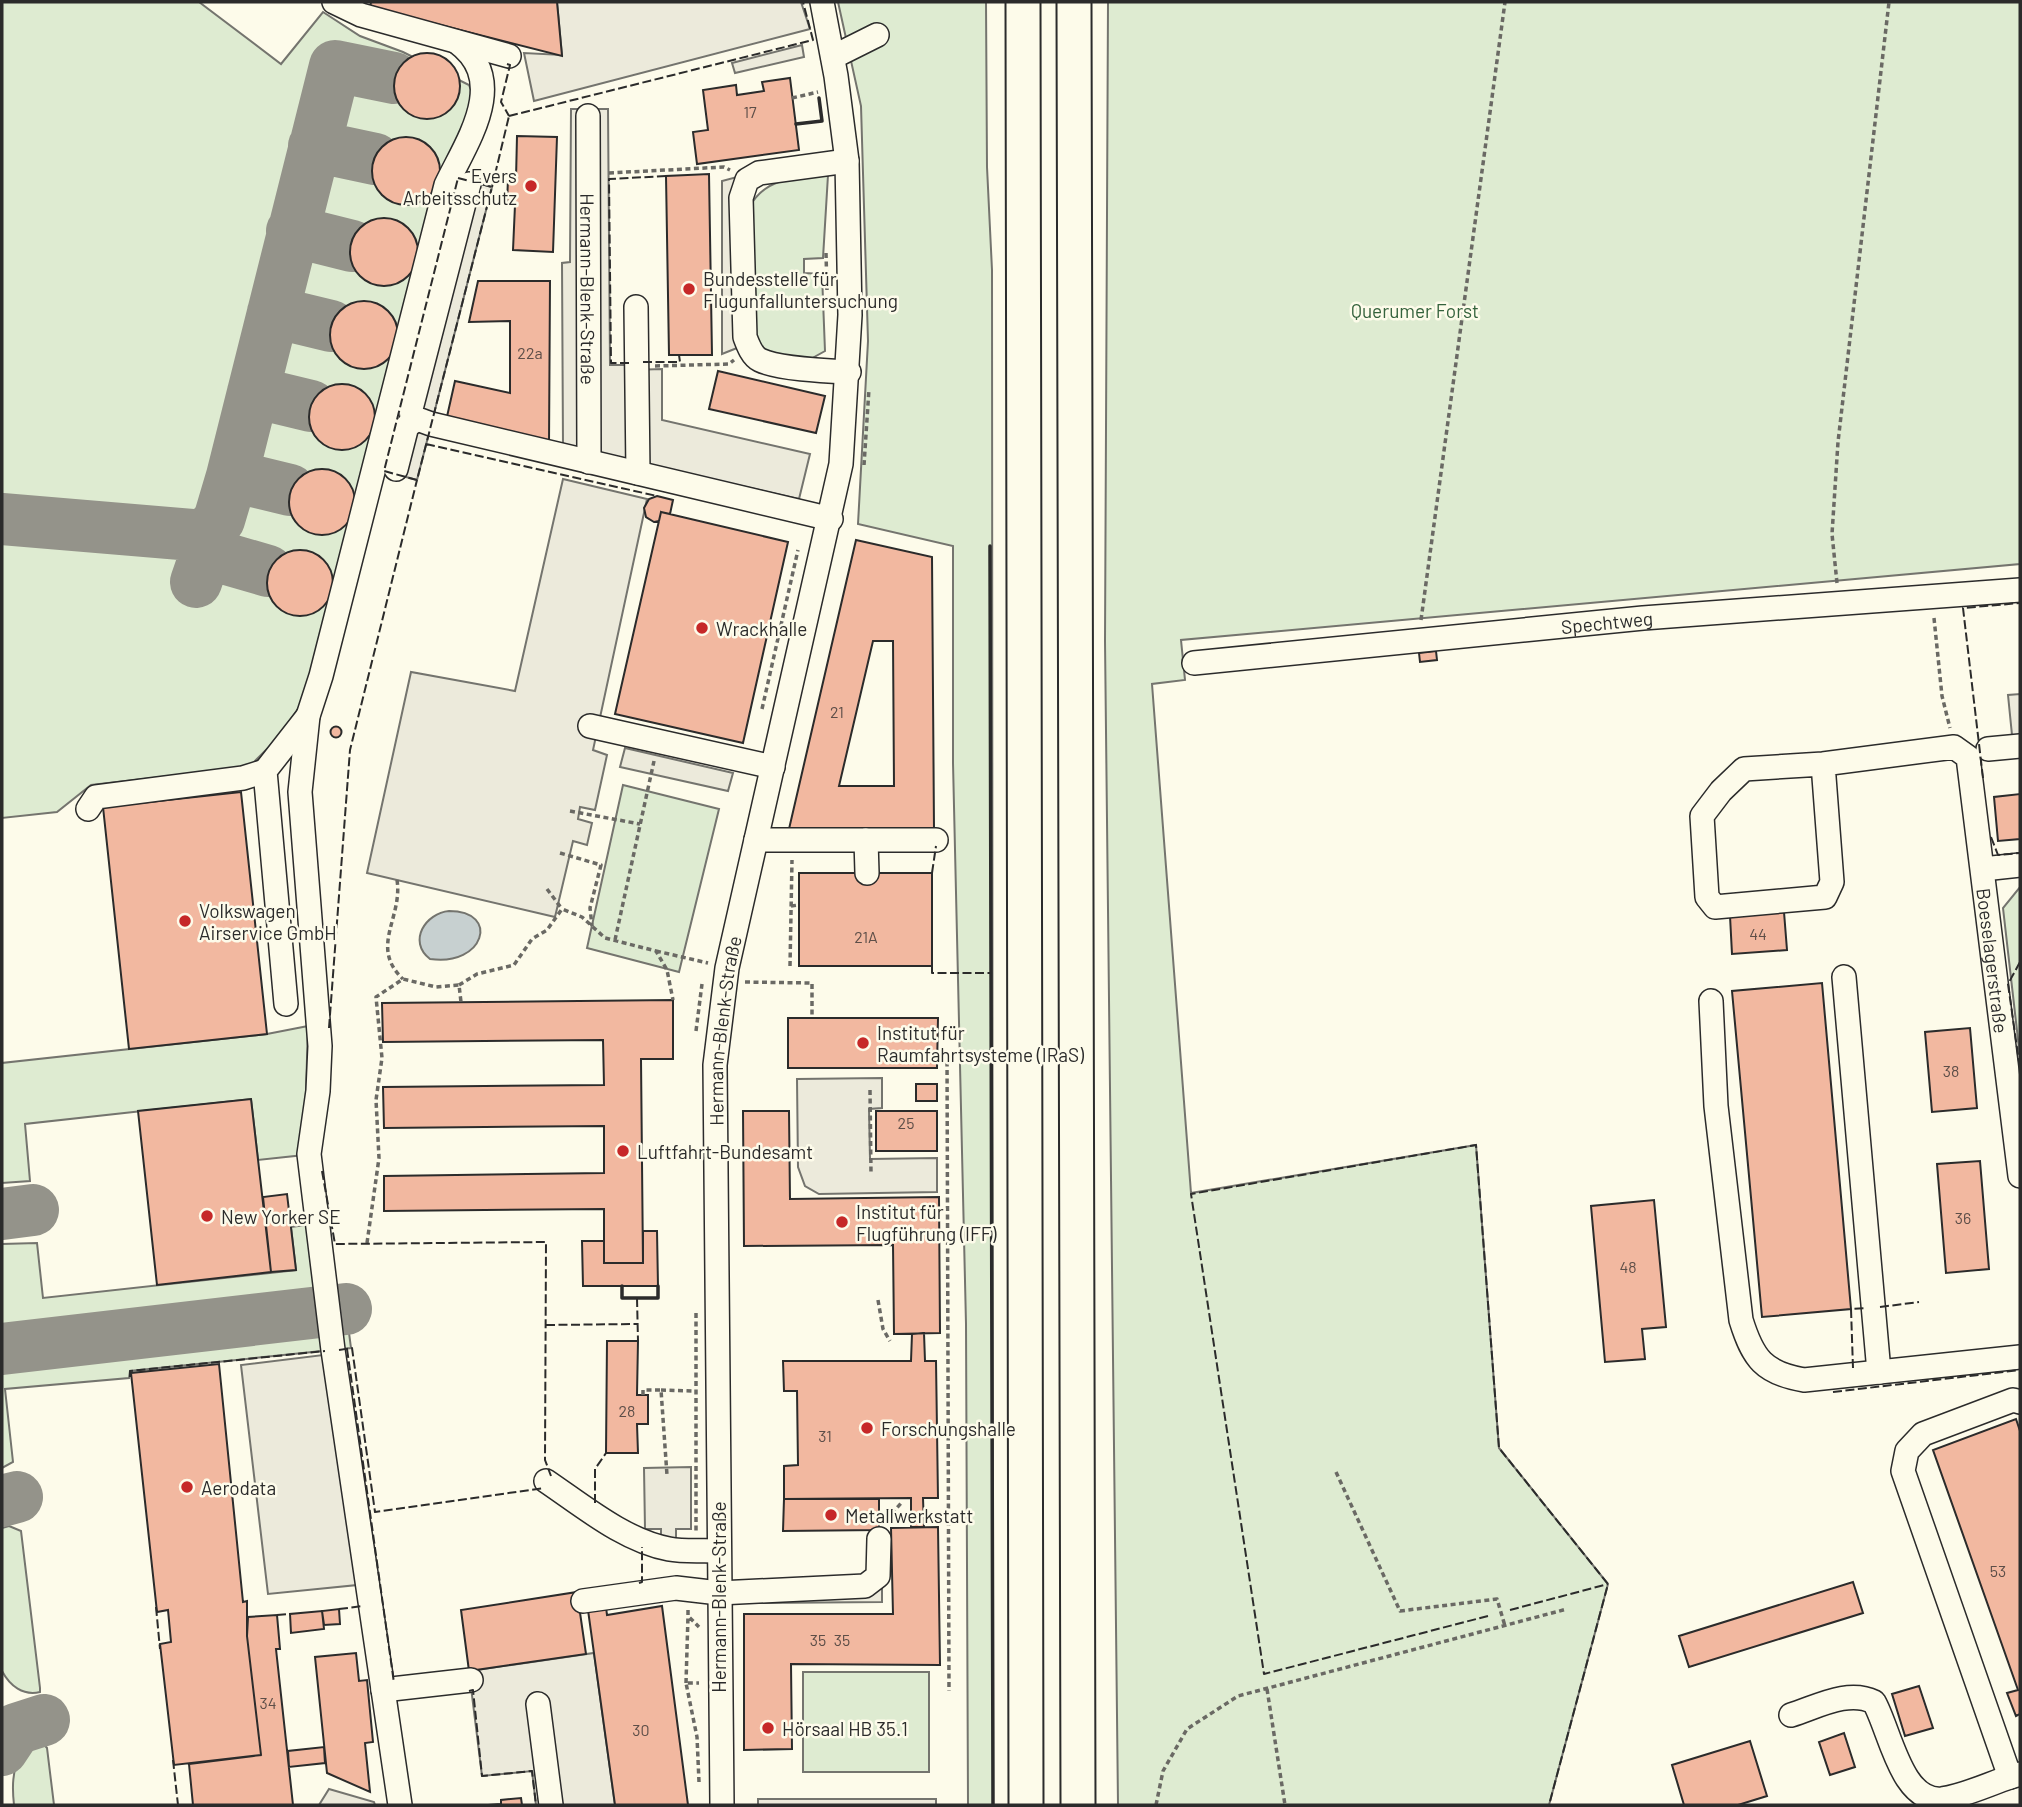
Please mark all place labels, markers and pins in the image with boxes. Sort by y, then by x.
place label: Evers Arbeitsschutz [403,164,517,209]
marker: Evers Arbeitsschutz [523,178,539,194]
place label: Bundesstelle für Flugunfalluntersuchung [703,267,898,312]
marker: Bundesstelle für Flugunfalluntersuchung [681,281,697,297]
place label: Wrackhalle [716,617,807,640]
marker: Wrackhalle [694,620,710,636]
place label: Volkswagen Airservice GmbH [199,899,337,944]
marker: Volkswagen Airservice GmbH [177,913,193,929]
place label: Institut für Raumfahrtsysteme (IRaS) [877,1021,1085,1066]
marker: Institut für Raumfahrtsysteme (IRaS) [855,1035,871,1051]
place label: Luftfahrt-Bundesamt [637,1140,813,1163]
marker: Luftfahrt-Bundesamt [615,1143,631,1159]
place label: Institut für Flugführung (IFF) [856,1200,998,1245]
place label: New Yorker SE [221,1205,341,1228]
marker: New Yorker SE [199,1208,215,1224]
marker: Institut für Flugführung (IFF) [834,1214,850,1230]
place label: Forschungshalle [881,1417,1016,1440]
marker: Forschungshalle [859,1420,875,1436]
place label: Aerodata [201,1476,276,1499]
marker: Aerodata [179,1479,195,1495]
place label: Metallwerkstatt [845,1504,973,1527]
marker: Metallwerkstatt [823,1507,839,1523]
place label: Hörsaal HB 35.1 [782,1717,908,1740]
marker: Hörsaal HB 35.1 [760,1720,776,1736]

